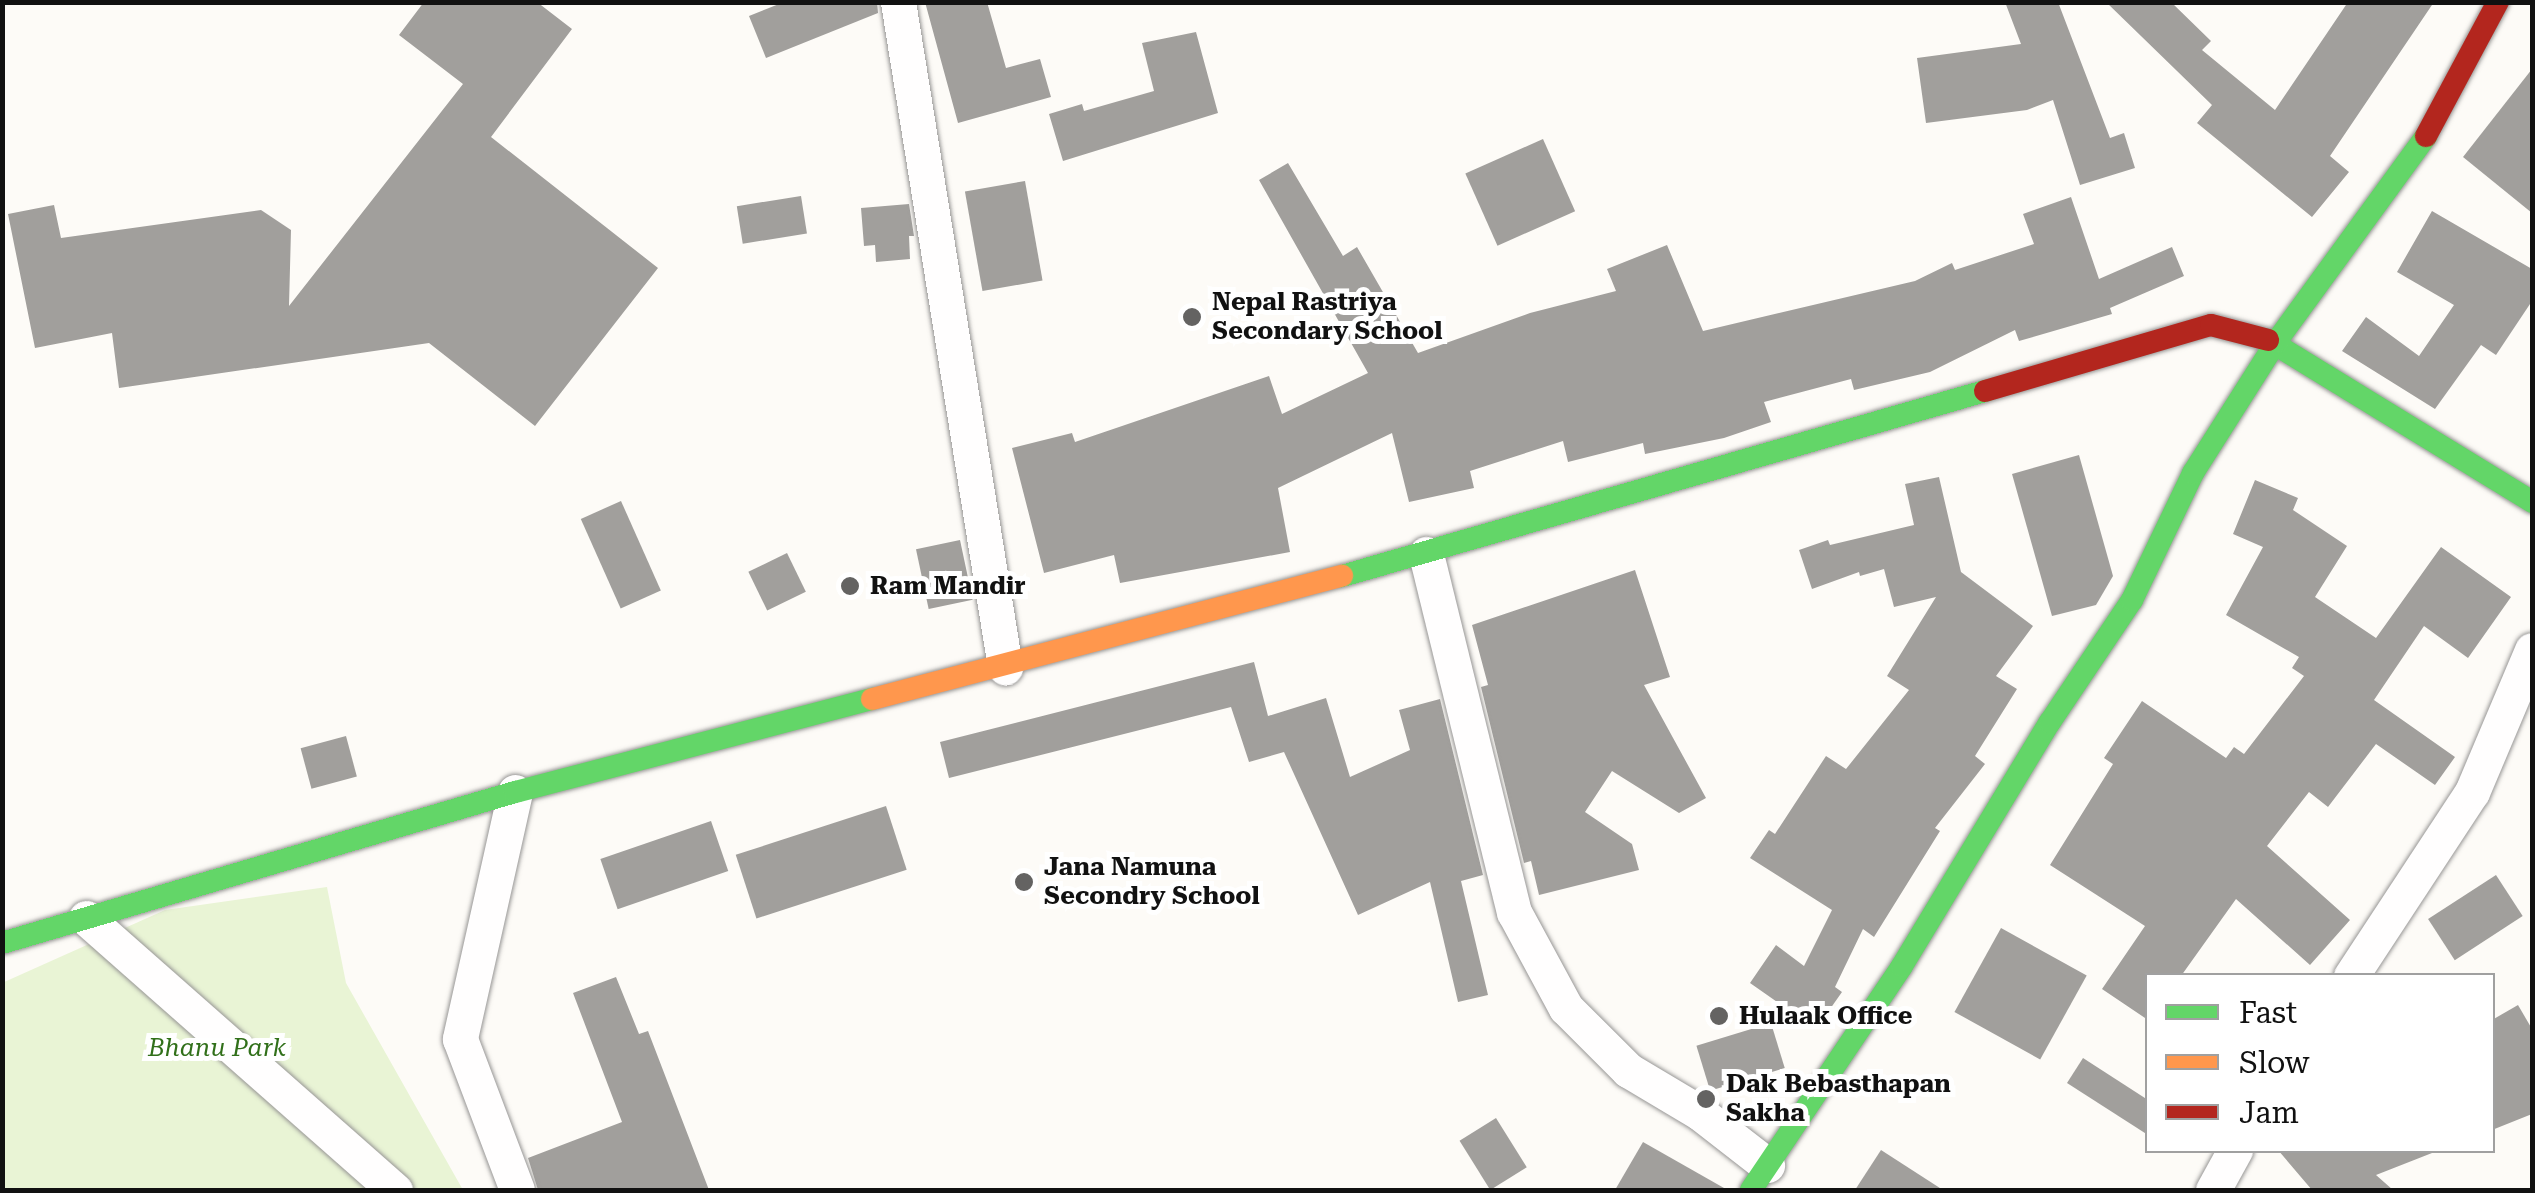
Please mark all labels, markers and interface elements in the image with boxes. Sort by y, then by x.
place label: Nepal Rastriya Secondary School [1212,288,1442,347]
marker: Nepal Rastriya Secondary School [1181,306,1203,328]
place label: Ram Mandir [870,571,1026,601]
marker: Ram Mandir [839,575,861,597]
place label: Jana Namuna Secondry School [1044,853,1260,912]
marker: Jana Namuna Secondry School [1013,871,1035,893]
legend [2145,973,2495,1153]
text: Fast [2239,995,2297,1030]
place label: Hulaak Office [1739,1001,1912,1031]
marker: Hulaak Office [1708,1005,1730,1027]
park label: Bhanu Park [148,1033,286,1063]
text: Slow [2239,1045,2310,1080]
place label: Dak Bebasthapan Sakha [1726,1070,1951,1129]
marker: Dak Bebasthapan Sakha [1695,1088,1717,1110]
text: Jam [2239,1095,2299,1130]

